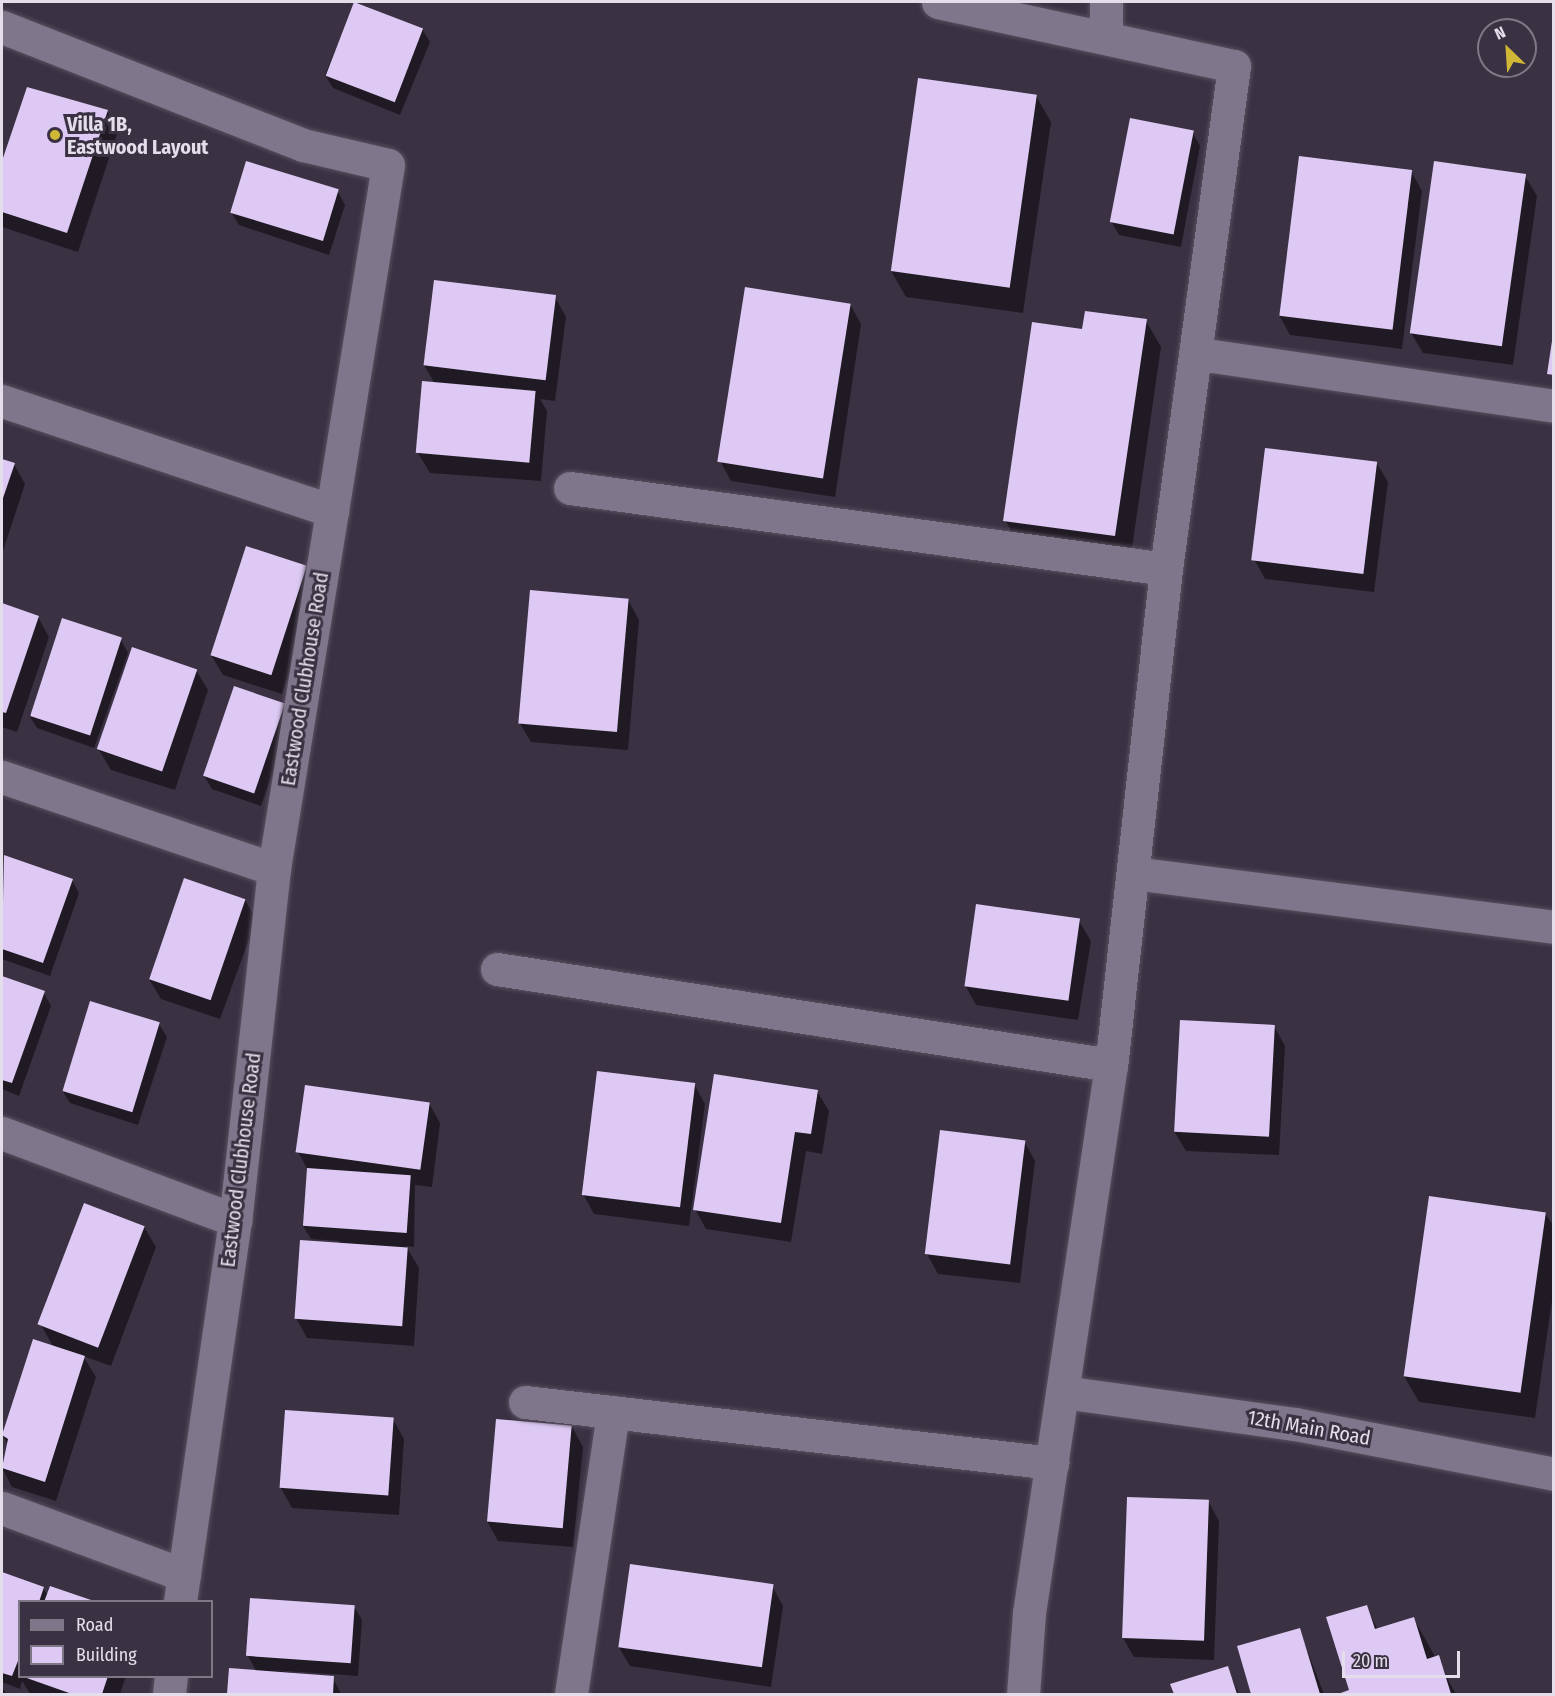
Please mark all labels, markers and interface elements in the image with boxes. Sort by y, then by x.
north arrow [1477,18,1537,78]
text: N [1492,22,1508,44]
place label: Villa 1B, Eastwood Layout [67,112,208,159]
marker: Villa 1B, Eastwood Layout [48,128,62,142]
street label: Eastwood Clubhouse Road [276,571,334,787]
street label: Eastwood Clubhouse Road [216,1051,266,1269]
street label: 12th Main Road [1246,1405,1372,1451]
legend [18,1600,213,1678]
text: Road [76,1614,113,1636]
scale bar [1345,1639,1464,1677]
text: Building [76,1644,137,1666]
text: 20 m [1353,1650,1388,1672]

